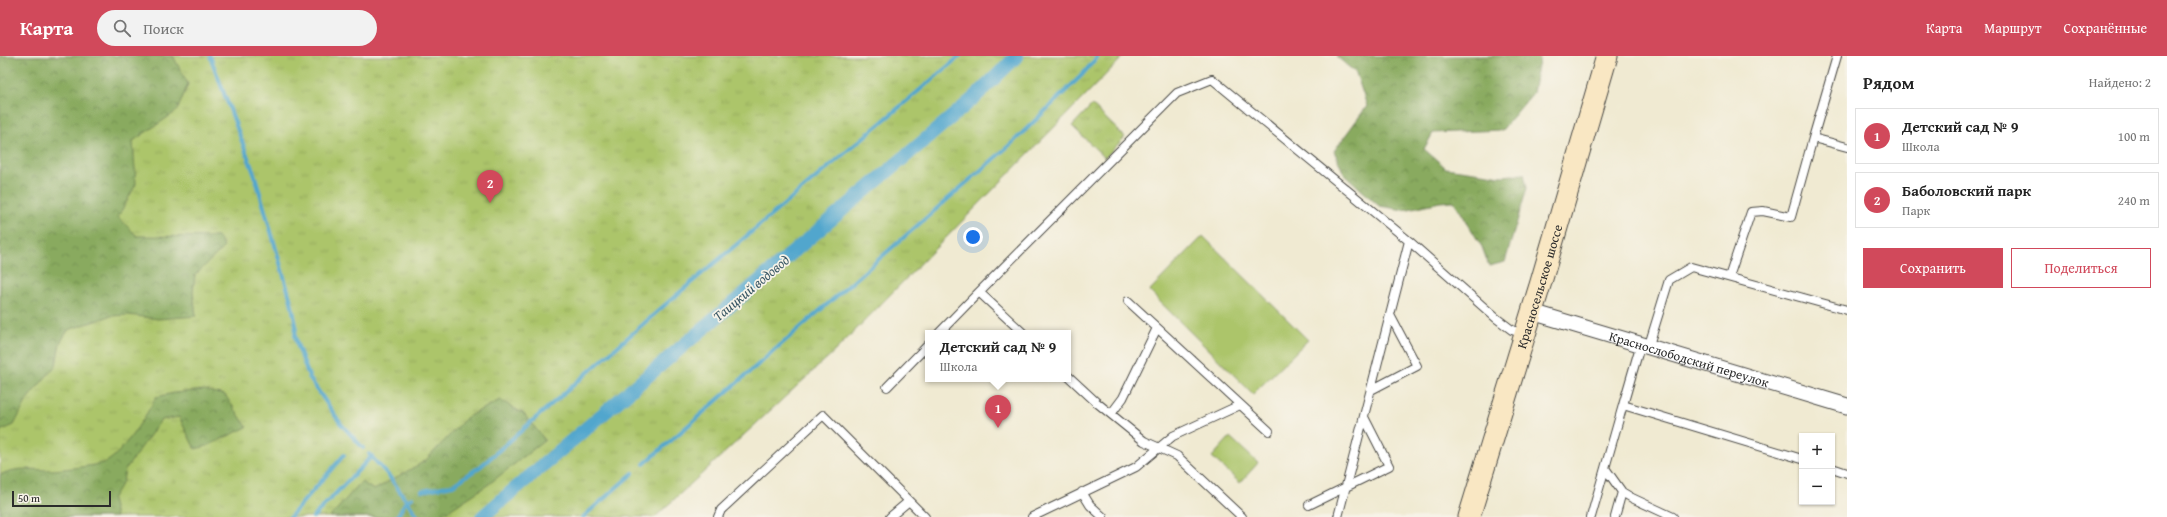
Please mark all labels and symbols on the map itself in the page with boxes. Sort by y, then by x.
pin: 2 [477,170,503,203]
street label: Красносельское шоссе [1512,222,1567,351]
your location [963,227,983,247]
water label: Таицкий водовод [708,250,794,326]
street label: Краснослободский переулок [1607,327,1771,392]
pin: 1 [985,395,1011,428]
scale bar [12,489,111,508]

